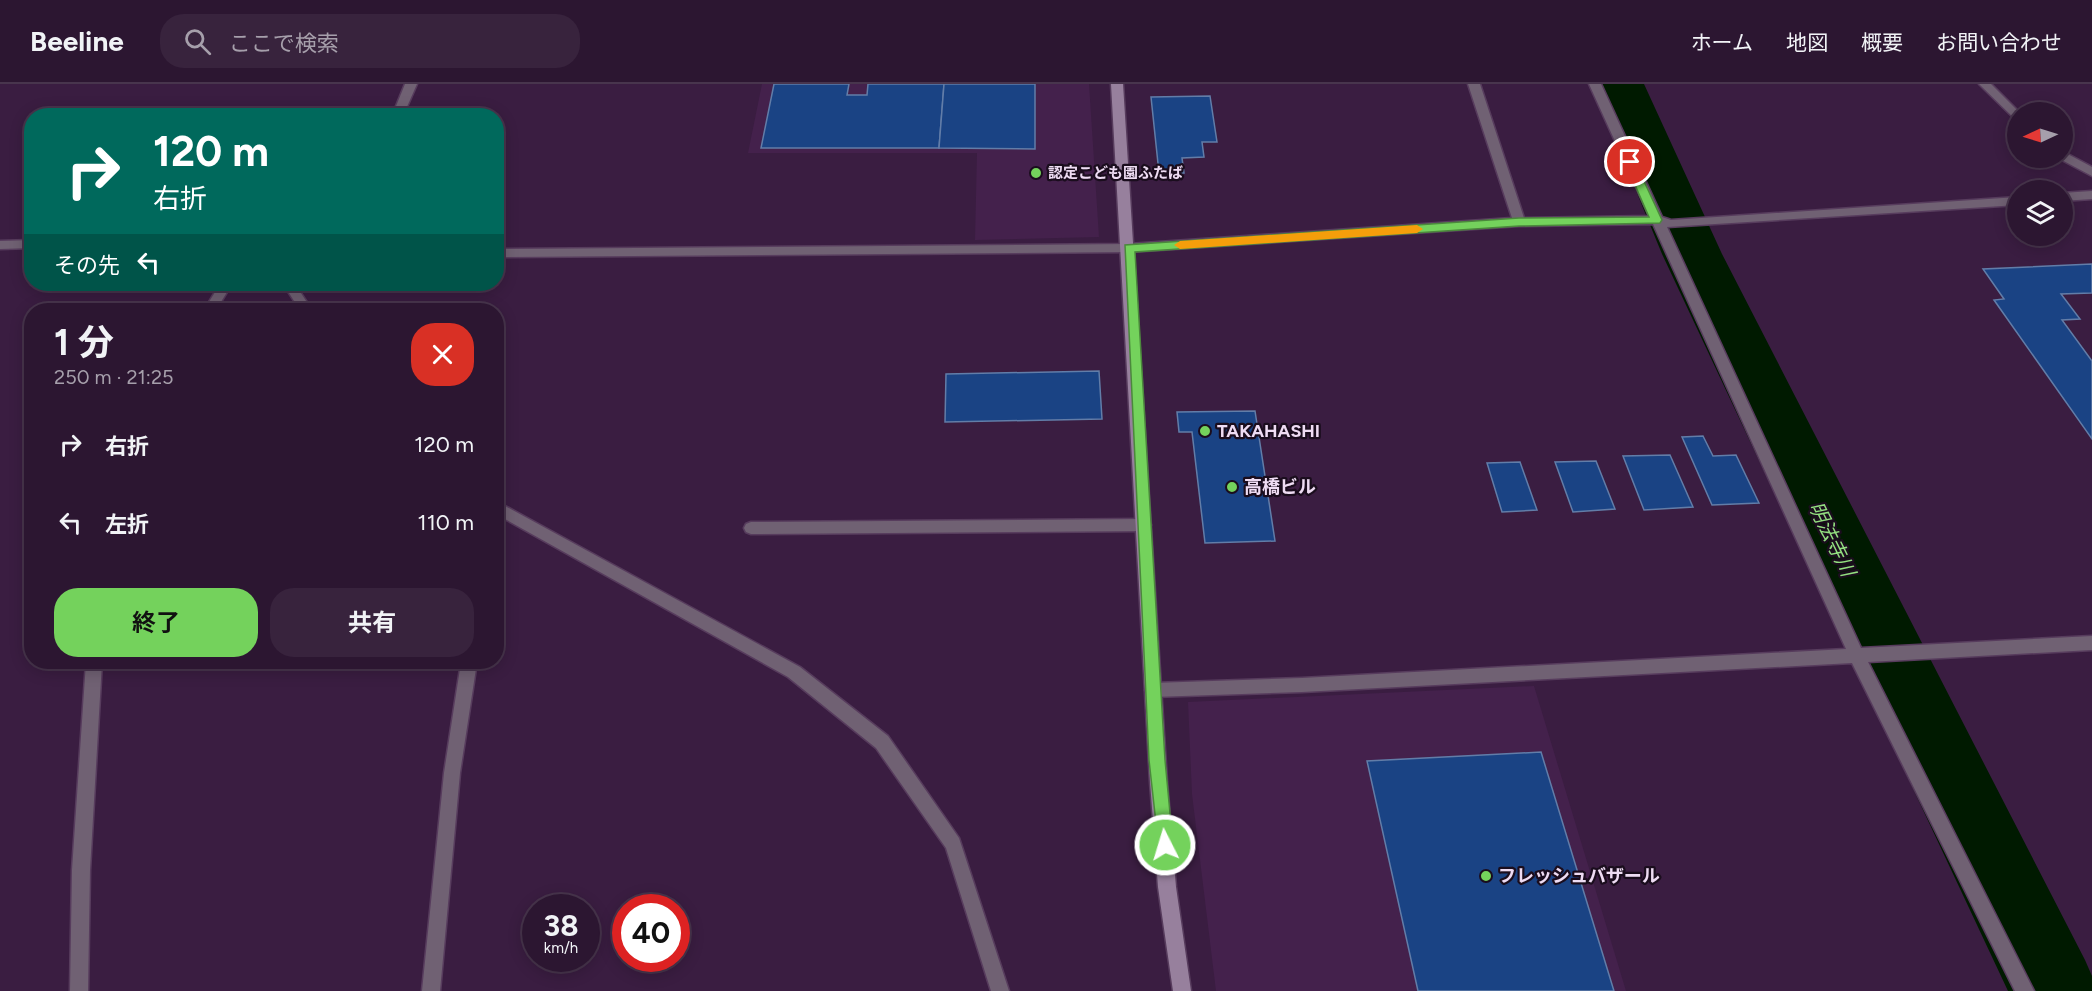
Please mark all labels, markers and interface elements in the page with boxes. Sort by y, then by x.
search box [160,14,580,68]
text: Beeline [30,24,124,58]
icon: search [181,25,214,58]
text: ここで検索 [229,30,339,57]
text: ホーム [1691,30,1753,55]
text: 地図 [1786,30,1828,55]
text: 概要 [1861,30,1903,55]
text: お問い合わせ [1936,30,2062,55]
north arrow [2007,102,2073,168]
map controls [2007,102,2073,246]
text: 120 m [153,126,269,177]
icon: right [54,132,132,210]
pin [1604,136,1655,187]
icon: arrive [1613,145,1646,178]
place label: 認定こども園ふたば [1048,164,1183,182]
marker: 認定こども園ふたば [1029,166,1043,180]
button: layers [2007,180,2073,246]
text: 右折 [153,182,207,215]
icon: left [132,246,165,279]
text: その先 [54,252,120,279]
text: 1 分 [54,321,114,364]
button: close [411,323,474,386]
text: 250 m · 21:25 [54,365,174,389]
place label: TAKAHASHI [1217,420,1320,442]
marker: TAKAHASHI [1198,424,1212,438]
icon: right [54,428,87,461]
text: 120 m [414,431,474,458]
text: 右折 [105,433,149,460]
place label: 高橋ビル [1244,476,1316,498]
marker: 高橋ビル [1225,480,1239,494]
water label: 明法寺川 [1804,498,1861,582]
icon: left [54,506,87,539]
text: 110 m [418,509,474,536]
text: 左折 [105,511,149,538]
button: 終了 [54,588,258,657]
button: 共有 [270,588,474,657]
position arrow [1133,813,1197,877]
place label: フレッシュバザール [1498,865,1660,887]
marker: フレッシュバザール [1479,869,1493,883]
speed limit sign: 40 [612,894,690,972]
text: 38 [543,907,579,944]
text: km/h [544,939,578,957]

